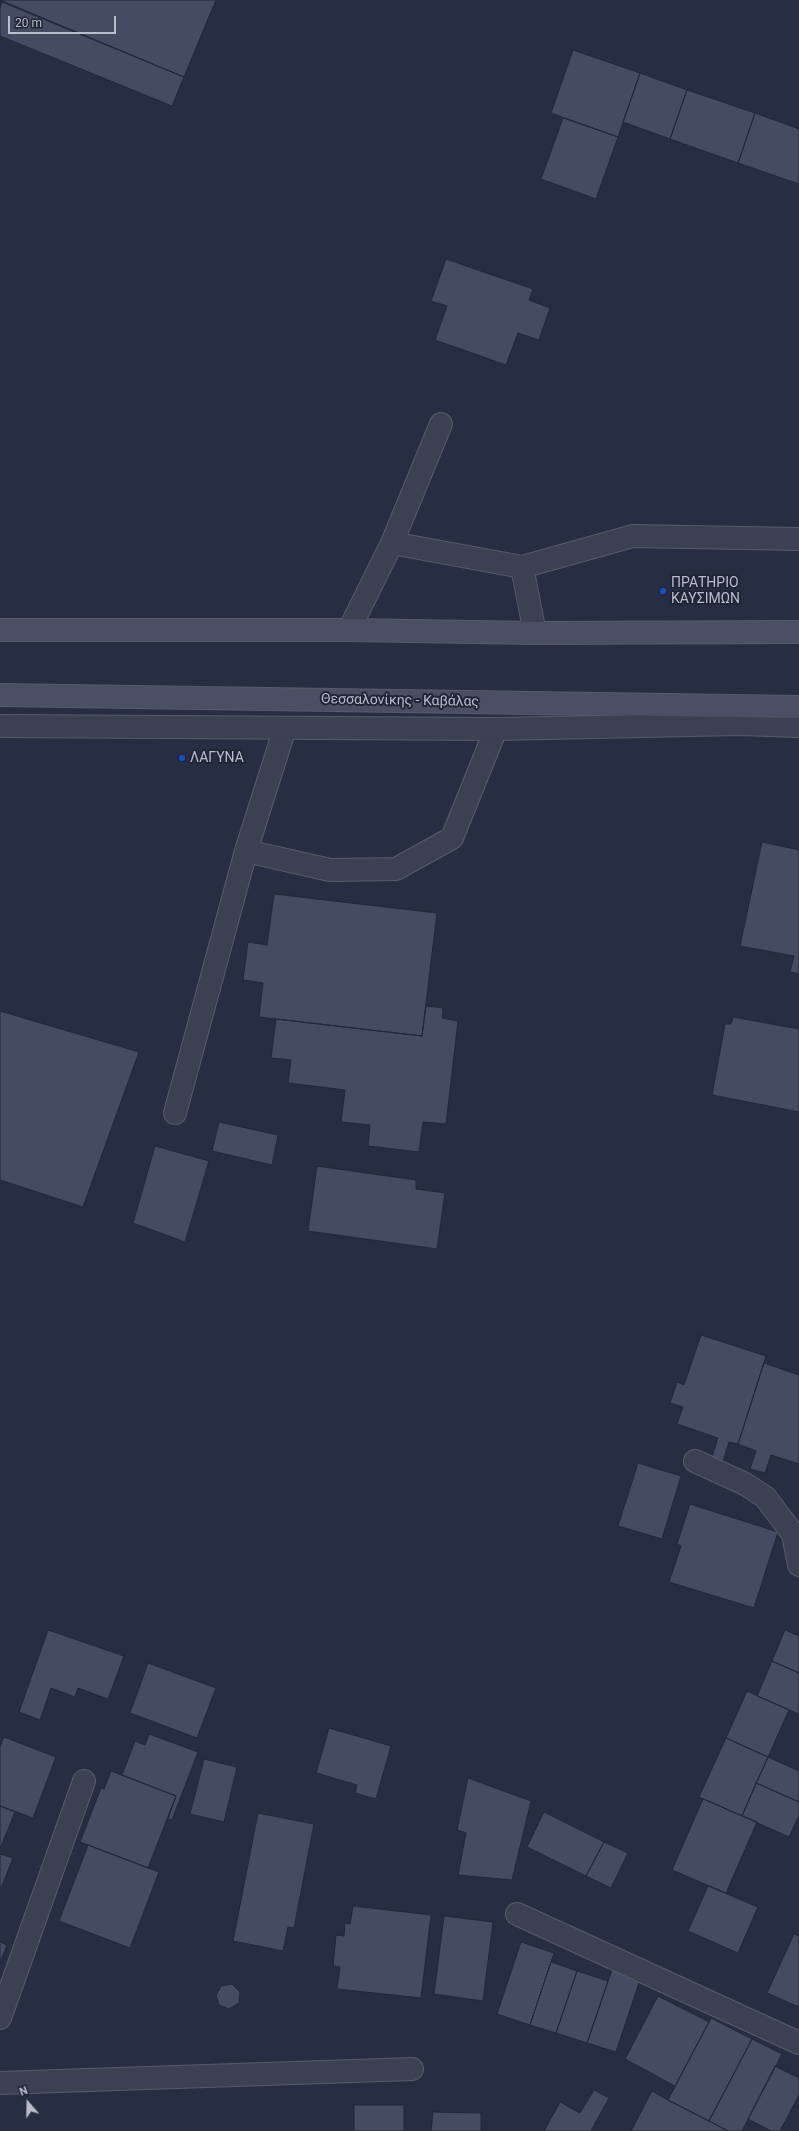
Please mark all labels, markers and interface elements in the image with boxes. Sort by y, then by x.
scale bar [10,8,118,34]
text: 20 m [15,16,42,30]
place label: ΠΡΑΤΗΡΙΟ ΚΑΥΣΙΜΩΝ [671,575,740,608]
marker: ΠΡΑΤΗΡΙΟ ΚΑΥΣΙΜΩΝ [658,586,668,596]
street label: Θεσσαλονίκης - Καβάλας [321,691,479,711]
place label: ΛΑΓΥΝΑ [190,750,244,766]
marker: ΛΑΓΥΝΑ [177,753,187,763]
north arrow [8,2083,48,2123]
text: N [18,2084,30,2099]

